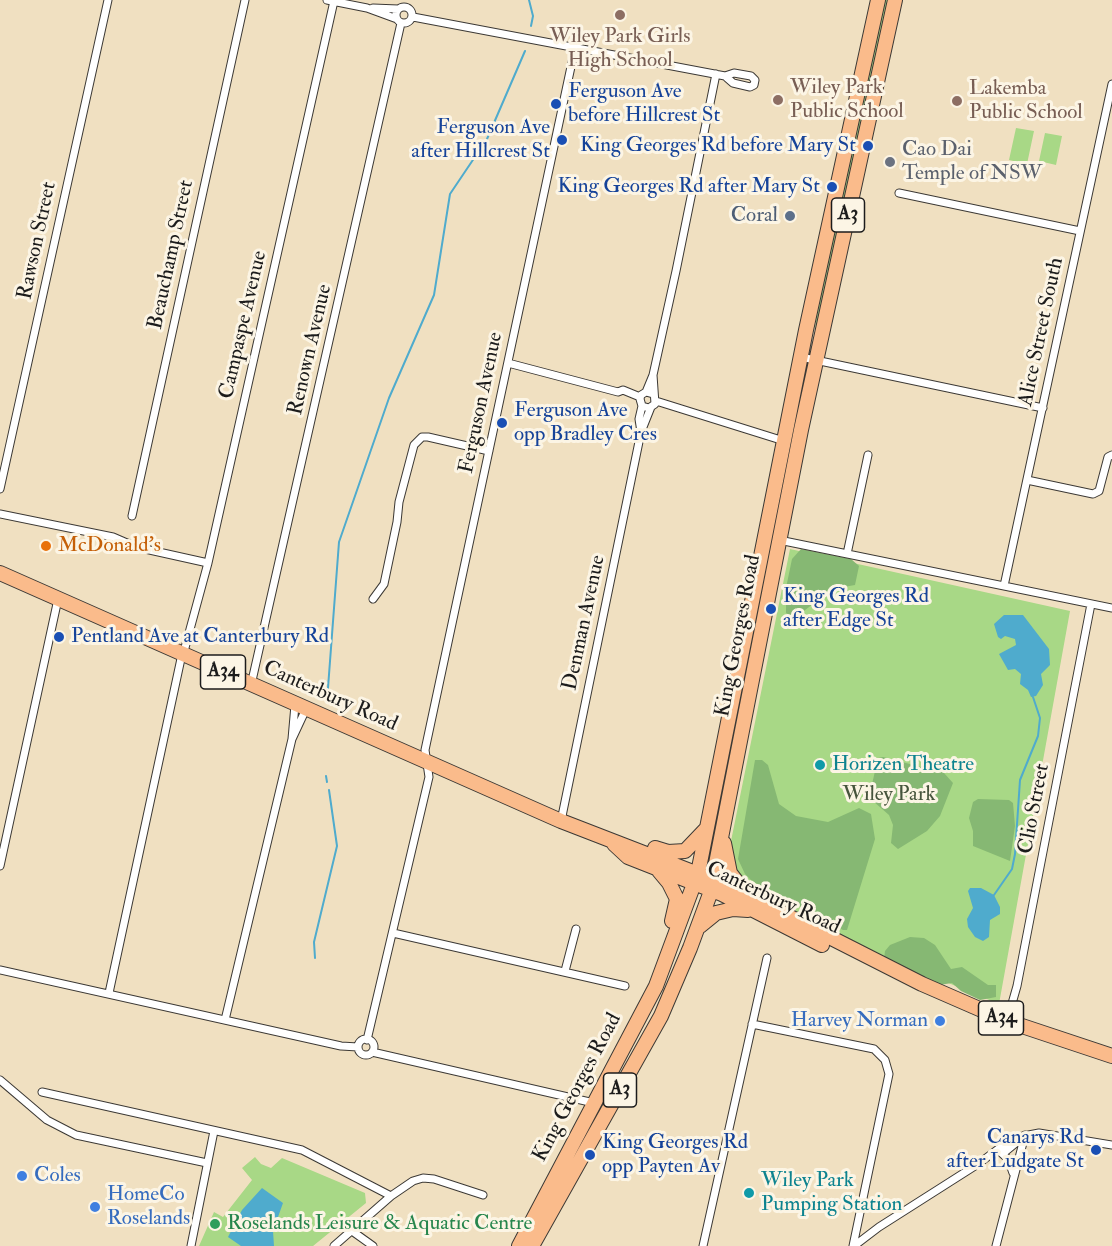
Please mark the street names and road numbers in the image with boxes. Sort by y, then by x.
street label: Beauchamp Street [144,178,200,332]
street label: Rawson Street [13,180,63,302]
road number: A3 [832,198,864,232]
street label: Campaspe Avenue [215,249,273,401]
street label: Alice Street South [1014,255,1070,409]
street label: Renown Avenue [284,282,338,418]
street label: Ferguson Avenue [455,330,509,476]
street label: Denman Avenue [558,553,612,693]
street label: King Georges Road [711,553,767,719]
road number: A34 [200,655,246,689]
street label: Canterbury Road [259,656,401,738]
street label: Clio Street [1014,762,1056,856]
street label: Canterbury Road [702,857,844,941]
road number: A34 [978,1001,1024,1035]
street label: King Georges Road [528,1009,628,1167]
road number: A3 [604,1073,636,1107]

